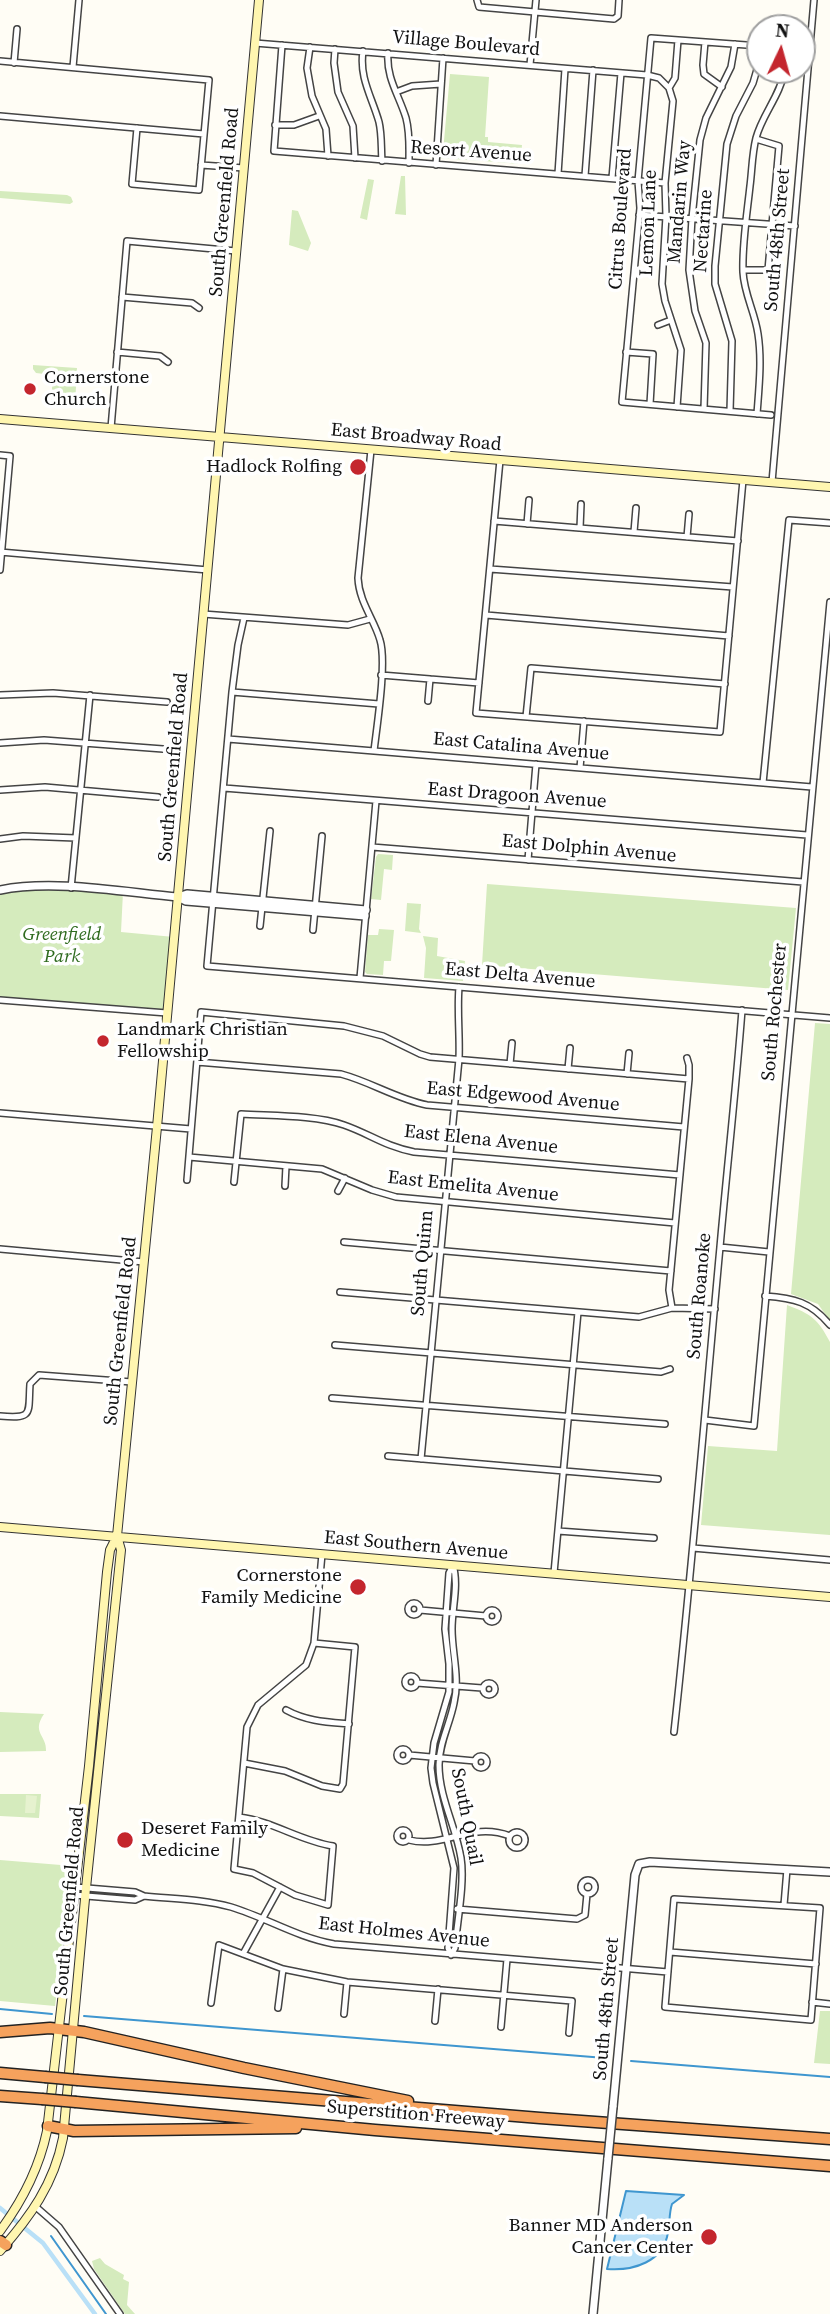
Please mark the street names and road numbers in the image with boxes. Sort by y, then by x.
street label: Village Boulevard [391,26,541,62]
street label: South Greenfield Road [205,107,245,297]
street label: Resort Avenue [409,136,533,168]
street label: Mandarin Way [663,139,697,265]
street label: Citrus Boulevard [605,148,637,290]
street label: South 48th Street [760,168,796,312]
street label: Lemon Lane [636,169,662,277]
street label: Nectarine [690,189,718,273]
street label: East Broadway Road [330,419,502,457]
street label: South Greenfield Road [154,672,194,862]
street label: East Catalina Avenue [432,728,610,766]
street label: East Dragoon Avenue [427,778,607,814]
street label: East Dolphin Avenue [501,830,677,868]
street label: South Rochester [758,942,792,1082]
street label: East Delta Avenue [444,958,596,994]
street label: East Edgewood Avenue [426,1077,620,1117]
street label: East Elena Avenue [403,1121,559,1159]
street label: East Emelita Avenue [386,1167,560,1207]
street label: South Quinn [407,1209,439,1317]
street label: South Roanoke [683,1232,717,1360]
street label: South Greenfield Road [100,1235,142,1427]
street label: East Southern Avenue [323,1527,509,1565]
street label: South Quail [445,1766,487,1868]
street label: South Greenfield Road [50,1806,90,1996]
street label: East Holmes Avenue [317,1913,491,1953]
street label: South 48th Street [589,1937,625,2081]
street label: Superstition Freeway [326,2096,506,2134]

